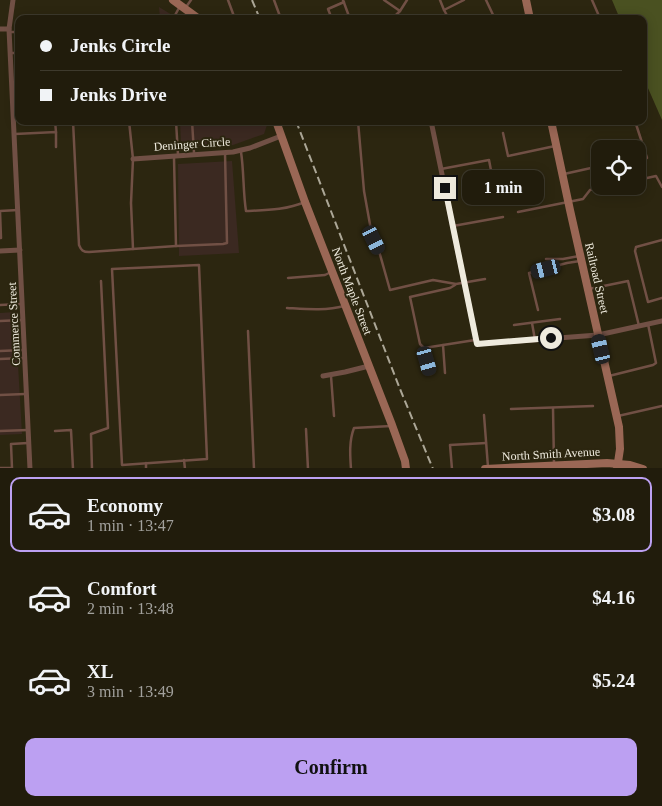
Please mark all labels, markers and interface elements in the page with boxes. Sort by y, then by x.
text: Jenks Circle [70,35,170,56]
text: Jenks Drive [70,84,167,105]
street label: Deninger Circle [153,134,231,154]
map controls [591,140,646,195]
button: locate [591,140,646,195]
callout: 1 min [462,170,545,206]
route end [434,177,456,199]
text: 1 min [484,179,522,196]
car [360,223,387,257]
street label: Railroad Street [582,241,612,315]
street label: North Maple Street [329,245,375,337]
car [529,258,562,280]
street label: Commerce Street [5,281,23,366]
route start [540,327,562,349]
car [590,333,611,365]
car [415,345,438,377]
street label: North Smith Avenue [501,444,601,464]
icon: car [27,492,72,537]
text: Economy [87,495,163,516]
text: $3.08 [592,504,635,525]
text: 1 min · 13:47 [87,517,174,534]
icon: car [27,575,72,620]
text: Comfort [87,578,157,599]
text: $4.16 [592,587,635,608]
text: 2 min · 13:48 [87,600,174,617]
icon: car [27,658,72,703]
text: XL [87,661,113,682]
text: $5.24 [592,670,635,691]
text: 3 min · 13:49 [87,683,174,700]
button: Confirm [25,738,637,796]

